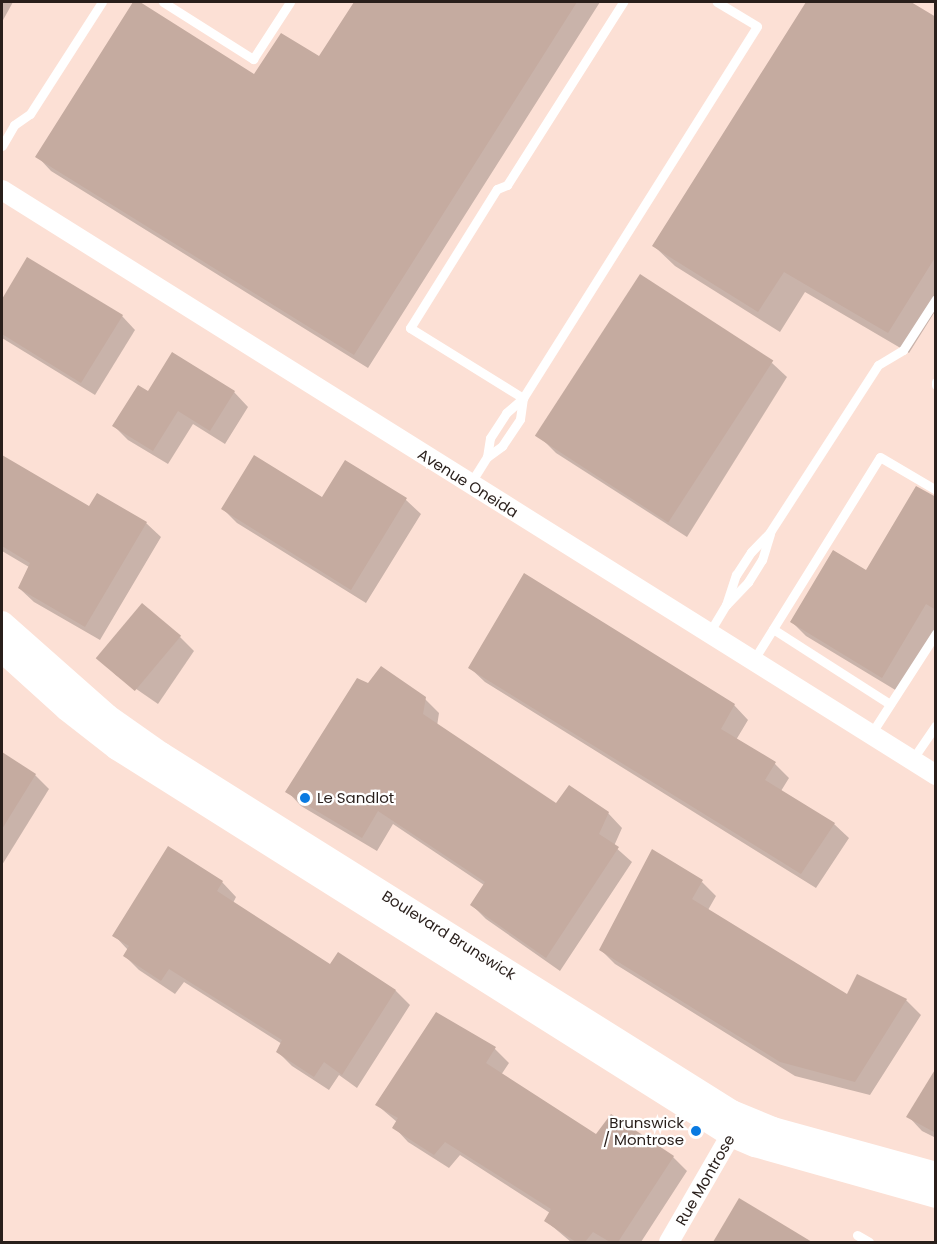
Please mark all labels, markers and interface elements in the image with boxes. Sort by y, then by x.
street label: Avenue Oneida [414,445,522,521]
place label: Le Sandlot [317,789,394,807]
marker: Le Sandlot [298,791,312,805]
street label: Boulevard Brunswick [379,886,519,984]
place label: Brunswick / Montrose [603,1113,684,1148]
marker: Brunswick / Montrose [689,1124,703,1138]
street label: Rue Montrose [672,1131,738,1229]

